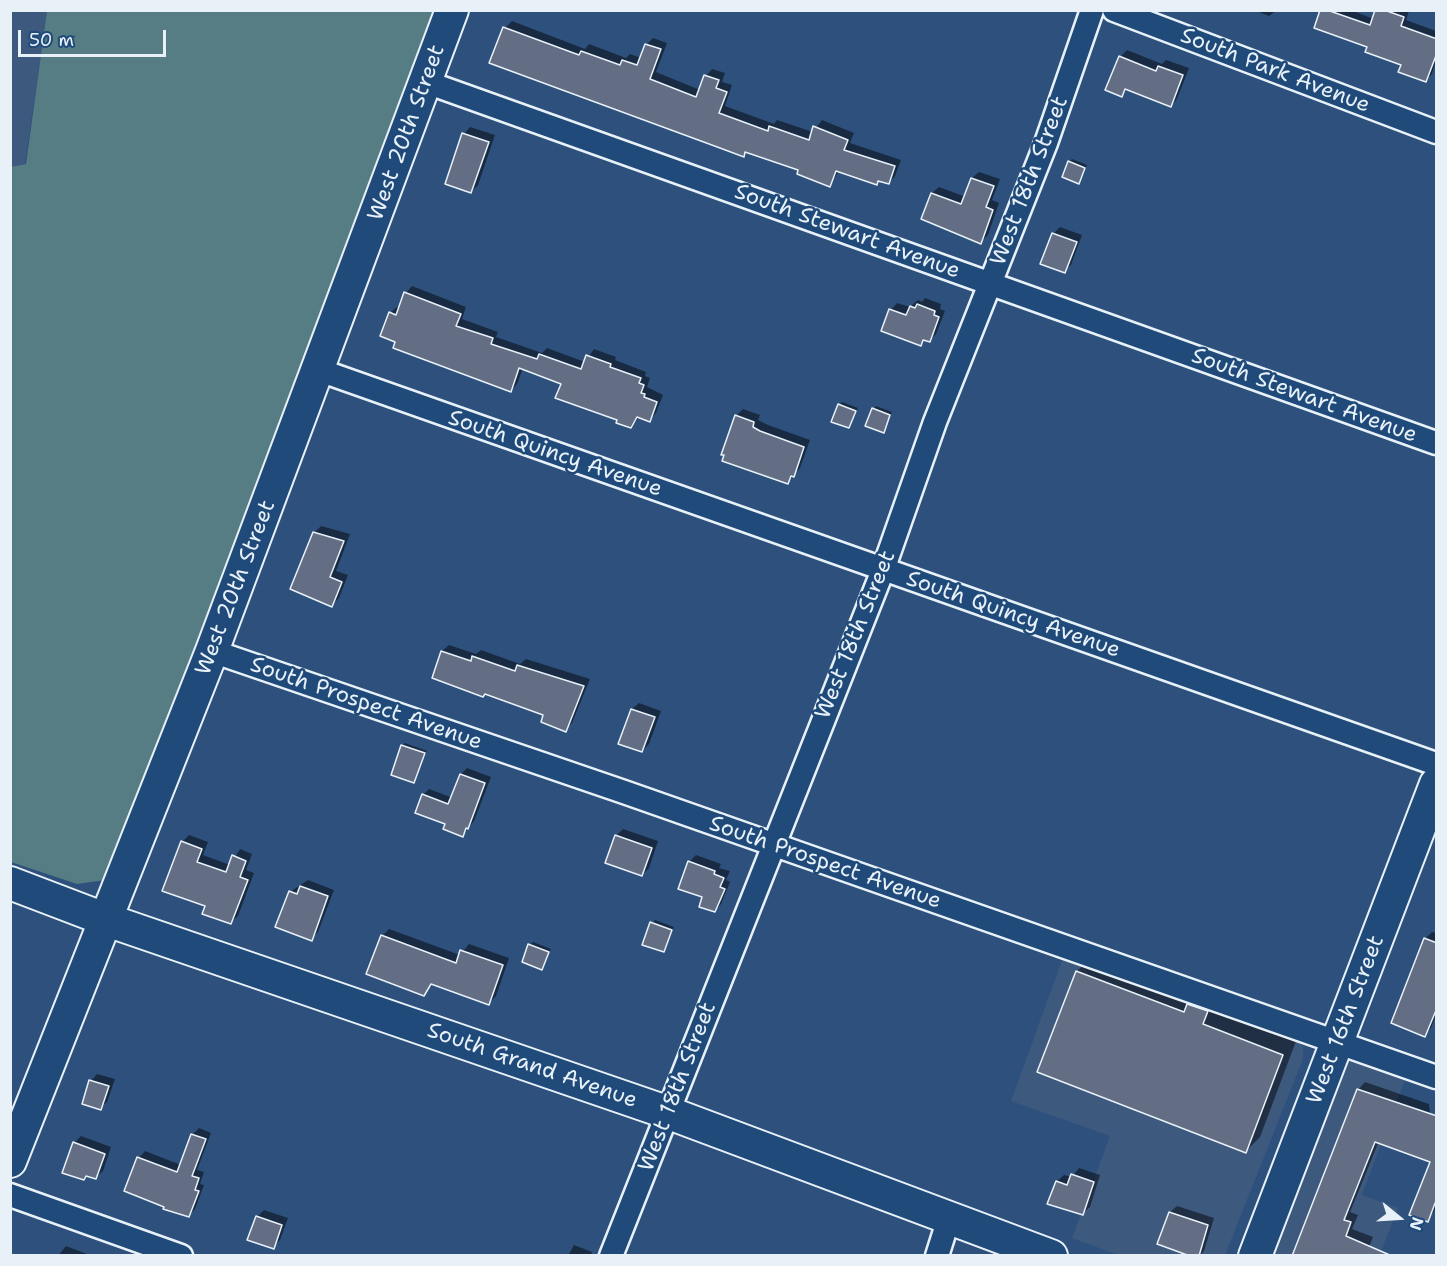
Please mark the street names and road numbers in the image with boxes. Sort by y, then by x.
street label: South Park Avenue [1177,23,1373,119]
street label: West 20th Street [363,41,451,225]
street label: West 18th Street [986,93,1074,269]
street label: South Stewart Avenue [731,179,963,285]
street label: South Stewart Avenue [1188,343,1420,449]
street label: South Quincy Avenue [445,405,665,503]
street label: West 20th Street [190,497,282,679]
street label: West 18th Street [810,547,902,723]
street label: South Quincy Avenue [903,566,1123,664]
street label: South Prospect Avenue [247,652,485,756]
street label: South Prospect Avenue [706,811,944,915]
street label: West 16th Street [1302,932,1390,1108]
street label: West 18th Street [634,999,722,1175]
street label: South Grand Avenue [424,1018,640,1114]

